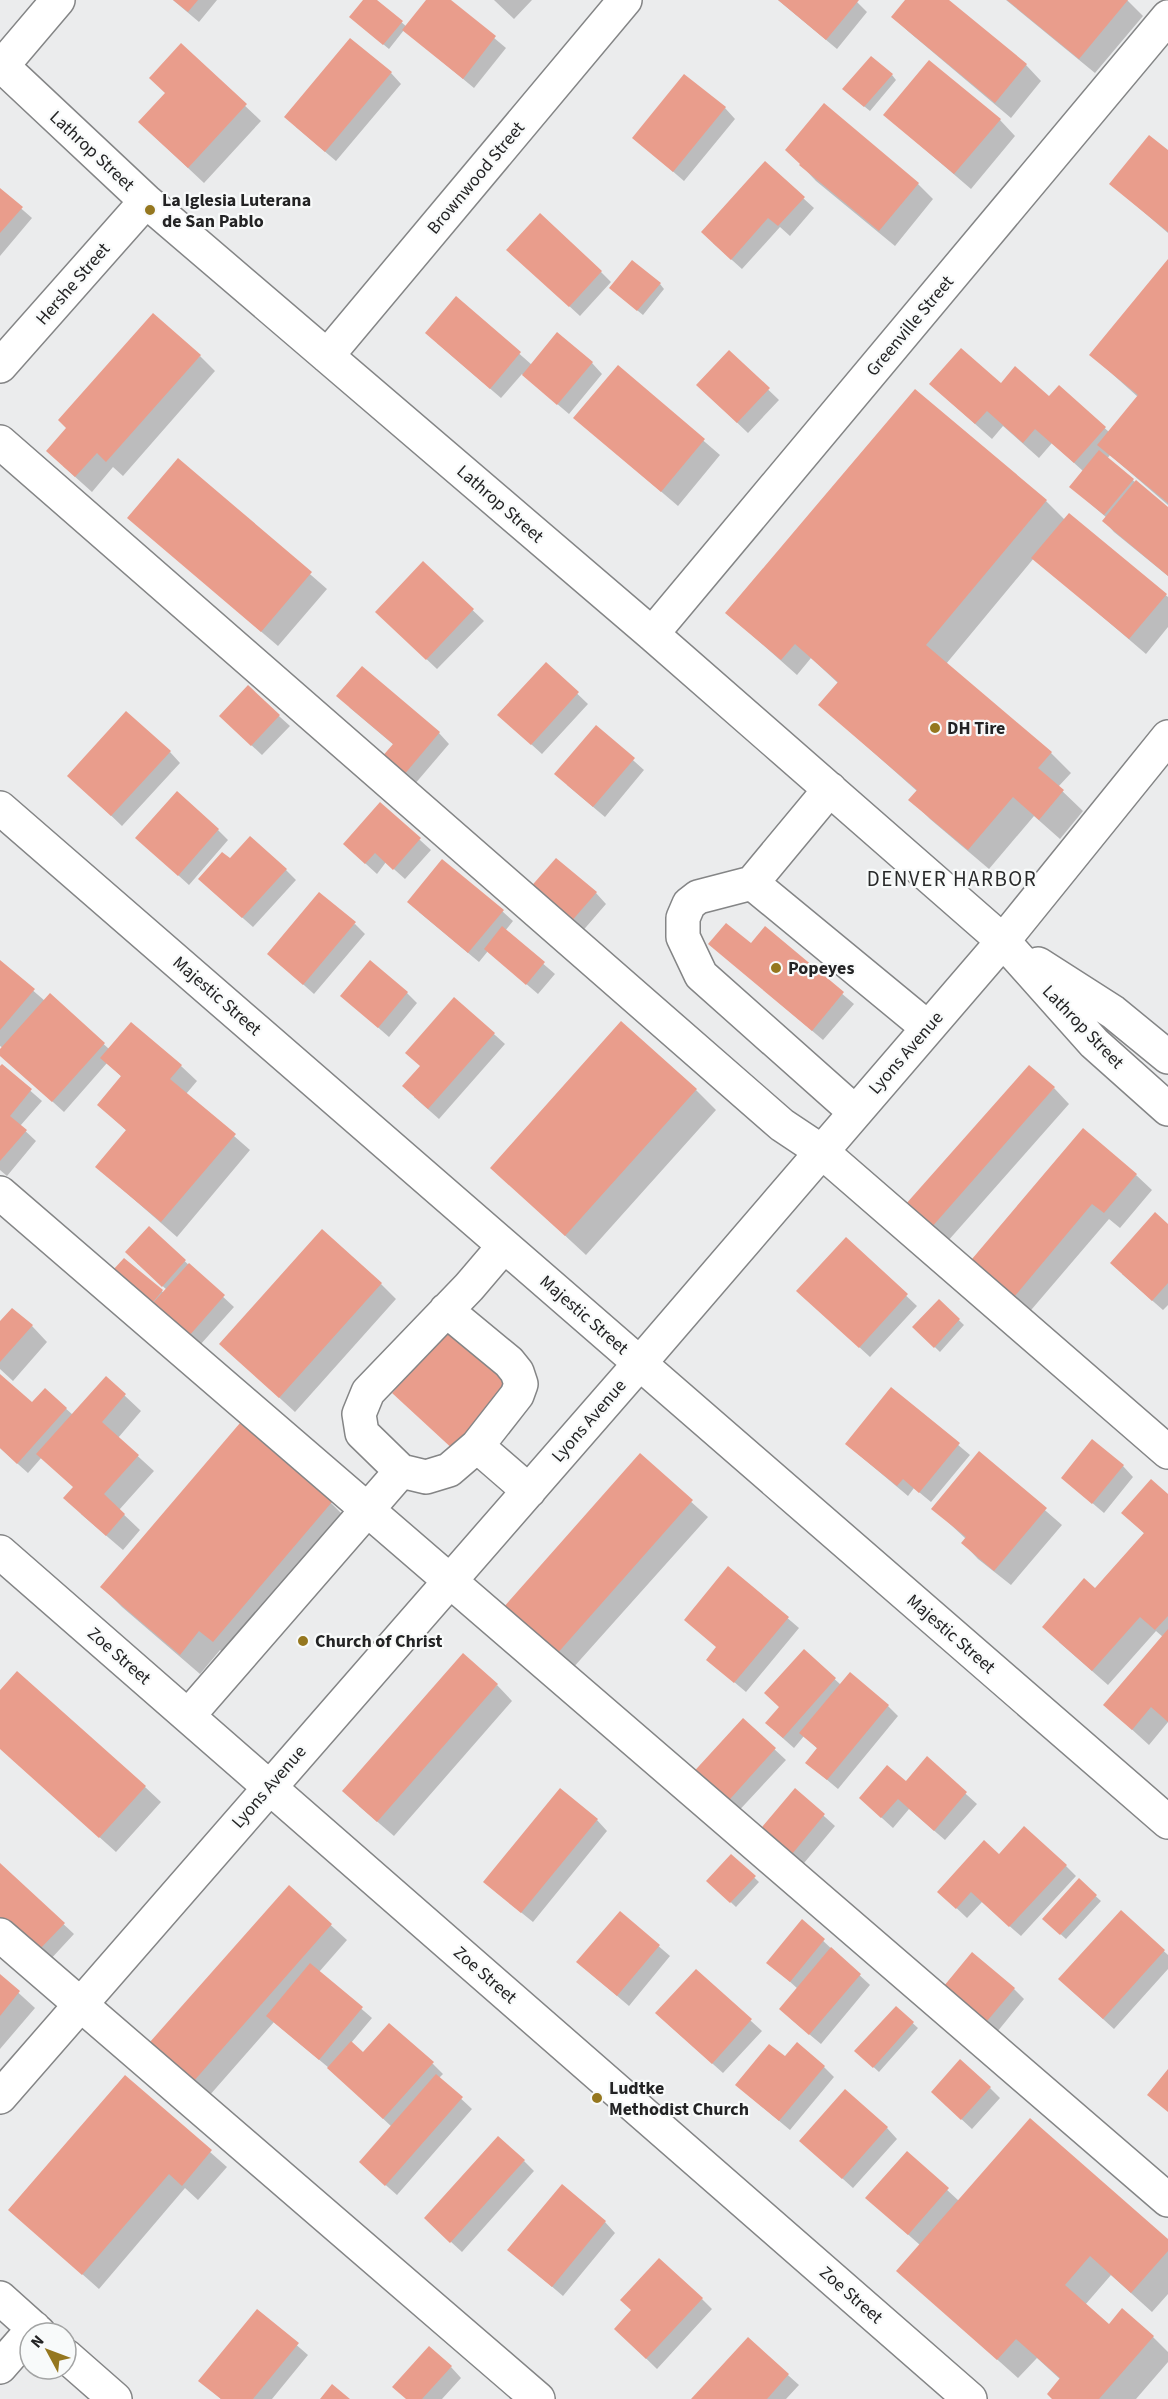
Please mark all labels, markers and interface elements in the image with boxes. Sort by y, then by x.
street label: Lathrop Street [44,105,140,197]
street label: Brownwood Street [421,116,531,240]
place label: La Iglesia Luterana de San Pablo [162,188,311,234]
marker: La Iglesia Luterana de San Pablo [143,203,157,217]
street label: Hershe Street [30,237,116,331]
street label: Greenville Street [860,270,960,382]
street label: Lathrop Street [451,459,549,549]
place label: DH Tire [947,716,1005,741]
marker: DH Tire [928,721,942,735]
district label: DENVER HARBOR [867,864,1037,894]
street label: Majestic Street [167,950,267,1042]
place label: Popeyes [788,956,854,981]
marker: Popeyes [769,961,783,975]
street label: Lathrop Street [1037,979,1129,1075]
street label: Lyons Avenue [863,1006,949,1100]
street label: Majestic Street [534,1269,634,1361]
street label: Lyons Avenue [546,1374,632,1468]
street label: Majestic Street [901,1588,1001,1680]
street label: Zoe Street [82,1621,156,1691]
place label: Church of Christ [315,1629,442,1654]
marker: Church of Christ [296,1634,310,1648]
street label: Lyons Avenue [226,1740,312,1834]
street label: Zoe Street [448,1940,522,2010]
place label: Ludtke Methodist Church [609,2076,749,2122]
marker: Ludtke Methodist Church [590,2091,604,2105]
street label: Zoe Street [814,2260,888,2330]
north arrow [18,2321,78,2381]
text: N [26,2331,49,2353]

